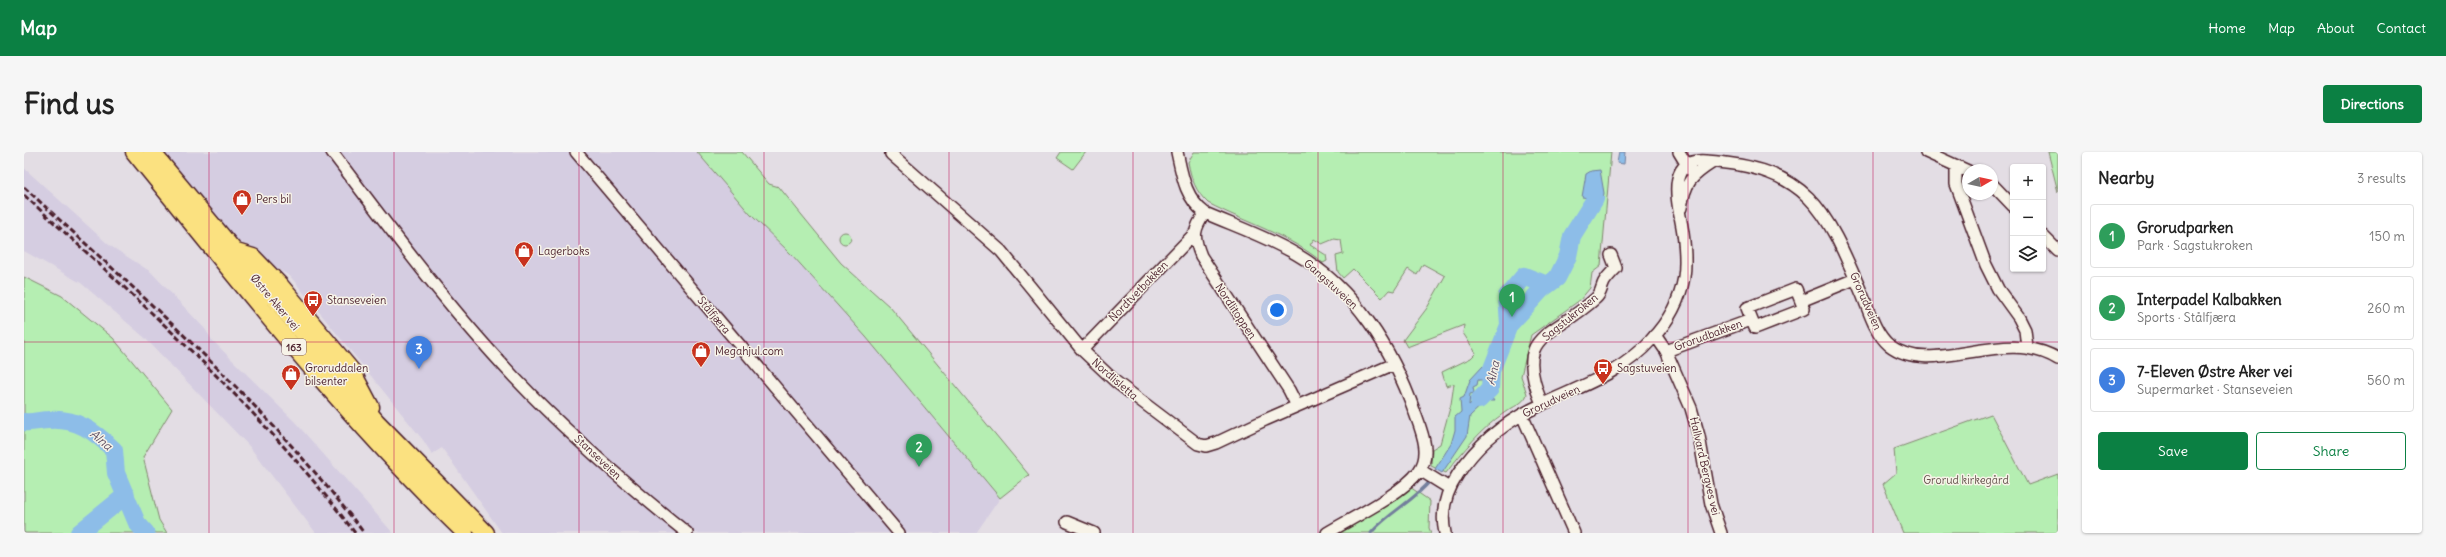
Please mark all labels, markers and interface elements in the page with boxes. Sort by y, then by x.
text: Map [20,16,57,40]
text: Home [2208,19,2246,37]
text: Map [2268,19,2295,37]
text: About [2317,19,2355,37]
text: Contact [2377,19,2426,37]
button: Directions [2323,85,2422,123]
text: Find us [24,86,115,122]
north arrow [1962,164,1998,200]
map controls [2010,164,2046,272]
button: + [2010,164,2046,200]
text: Nearby [2098,167,2154,189]
text: 3 results [2357,170,2406,187]
shop icon: Pers bil [231,188,253,216]
place label: Pers bil [256,192,291,206]
button: − [2010,200,2046,236]
text: Grorudparken [2137,218,2233,237]
text: 1 [2109,228,2115,245]
text: 150 m [2369,228,2405,245]
button: layers [2010,236,2046,272]
text: Park · Sagstukroken [2137,237,2253,254]
shop icon: Lagerboks [513,240,535,268]
place label: Lagerboks [538,244,590,258]
street label: Gangstuveien [1301,256,1361,312]
street label: Nordtvetbakken [1106,258,1170,324]
street label: Grorudveien [1847,270,1885,332]
street label: Østre Aker vei [247,271,303,333]
street label: Nordlitoppen [1212,280,1260,342]
pin: 1 [1499,284,1525,317]
bus stop icon: Stanseveien [302,289,324,317]
street label: Sagstukroken [1539,290,1601,344]
text: Interpadel Kalbakken [2137,290,2282,309]
place label: Stanseveien [327,293,386,307]
street label: Stålfjæra [694,294,734,336]
your location [1267,300,1287,320]
text: 2 [2108,300,2116,317]
text: 260 m [2367,300,2405,317]
text: Sports · Stålfjæra [2137,309,2236,326]
street label: Grorudbakken [1672,316,1744,354]
pin: 3 [406,336,432,369]
road number: 163 [282,339,306,355]
shop icon: Megahjul.com [690,340,712,368]
place label: Megahjul.com [715,344,784,358]
street label: Nordlisletta [1089,355,1141,403]
bus stop icon: Sagstuveien [1592,357,1614,385]
water label: Alna [1482,358,1503,386]
place label: Groruddalen bilsenter [305,361,368,388]
place label: Sagstuveien [1617,361,1677,375]
text: 7-Eleven Østre Aker vei [2137,362,2292,381]
shop icon: Groruddalen bilsenter [280,363,302,391]
text: 3 [2108,372,2116,389]
text: 560 m [2367,372,2405,389]
text: Supermarket · Stanseveien [2137,381,2293,398]
street label: Grorudveien [1520,382,1582,420]
street label: Hallvard Bergves vei [1687,416,1723,516]
water label: Alna [87,426,116,454]
street label: Stanseveien [572,432,624,482]
button: Save [2098,432,2248,470]
button: Share [2256,432,2406,470]
pin: 2 [906,434,932,467]
park label: Grorud kirkegård [1923,473,2009,487]

